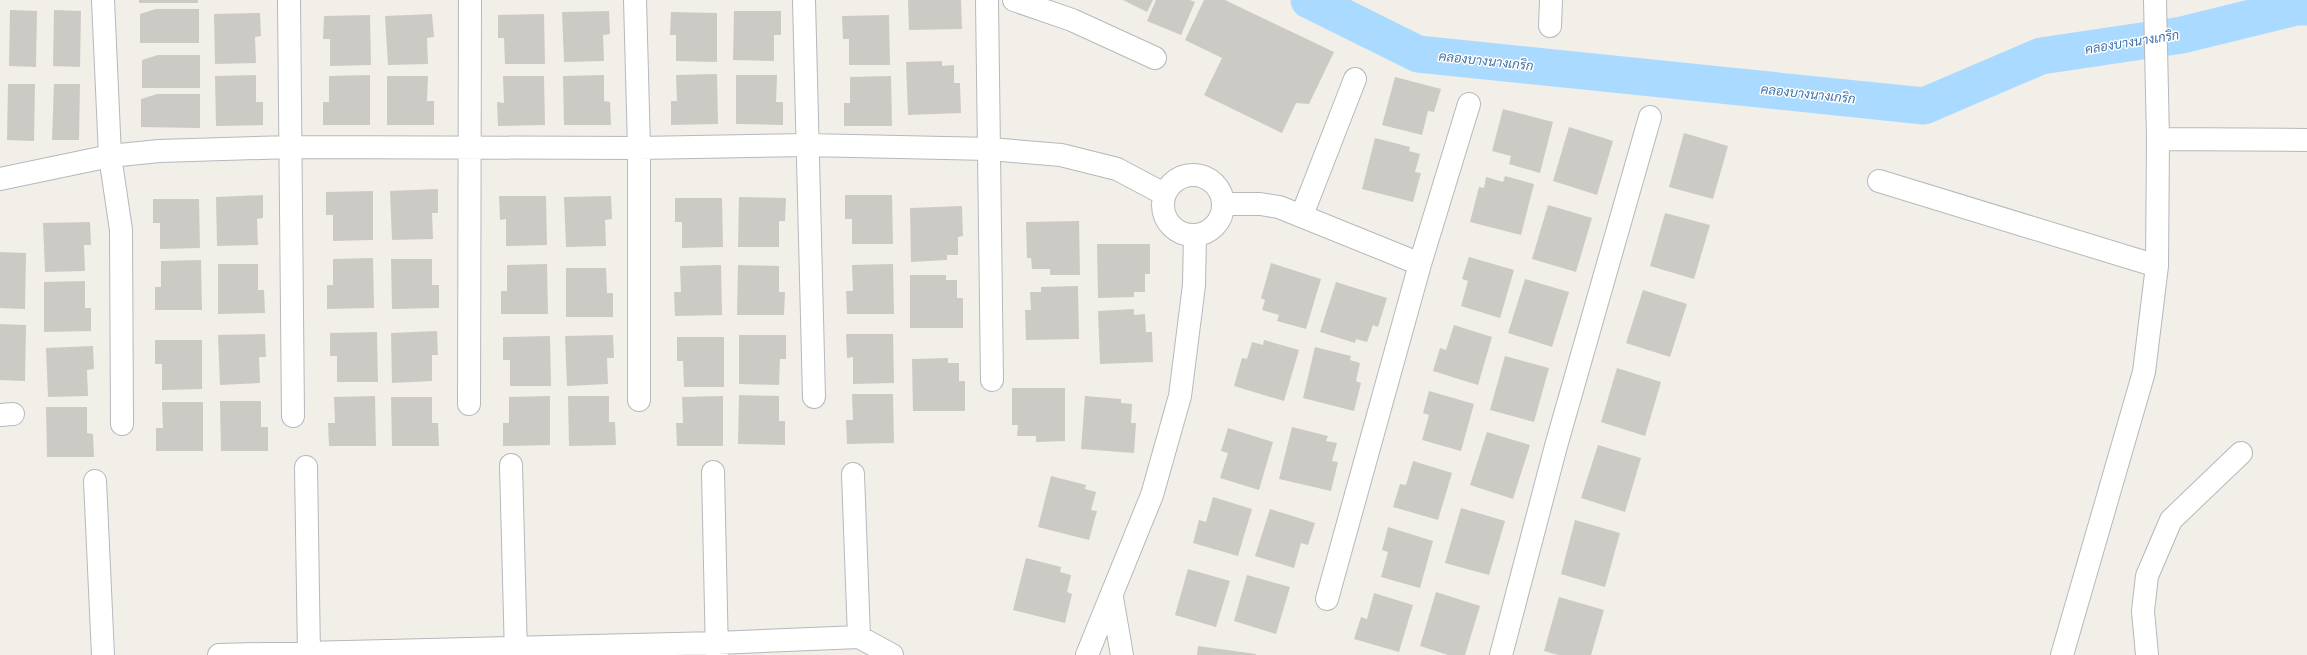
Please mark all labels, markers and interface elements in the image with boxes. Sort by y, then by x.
water label: คลองบางนางเกริก [2084,26,2180,58]
water label: คลองบางนางเกริก [1438,48,1534,74]
water label: คลองบางนางเกริก [1760,81,1856,107]

